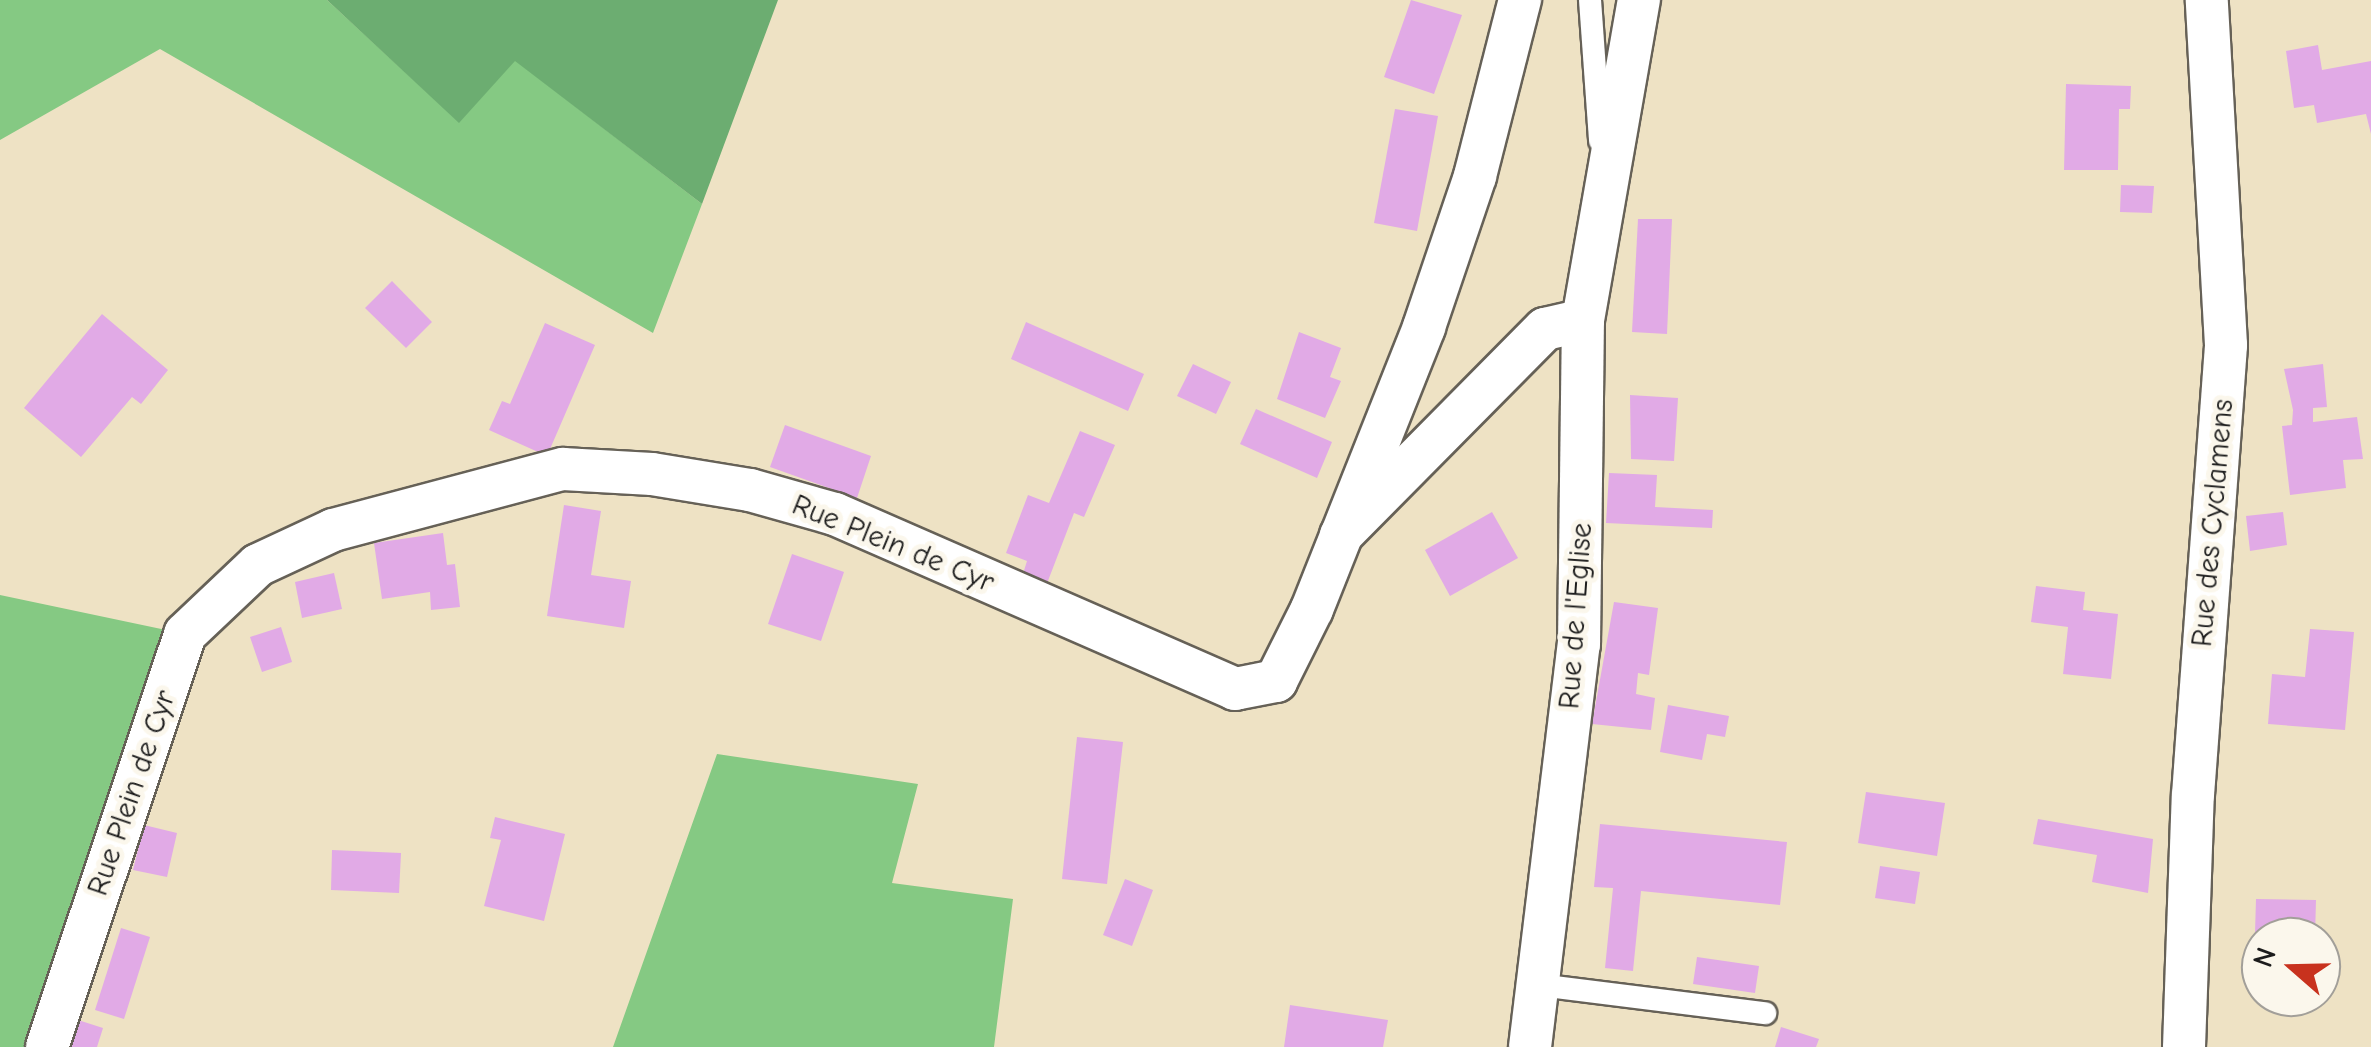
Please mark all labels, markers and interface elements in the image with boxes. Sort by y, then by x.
street label: Rue des Cyclamens [2184,398,2242,648]
street label: Rue Plein de Cyr [787,487,999,601]
street label: Rue de l'Eglise [1552,522,1600,710]
street label: Rue Plein de Cyr [80,686,184,900]
north arrow [2241,917,2341,1017]
text: N [2247,943,2283,971]

